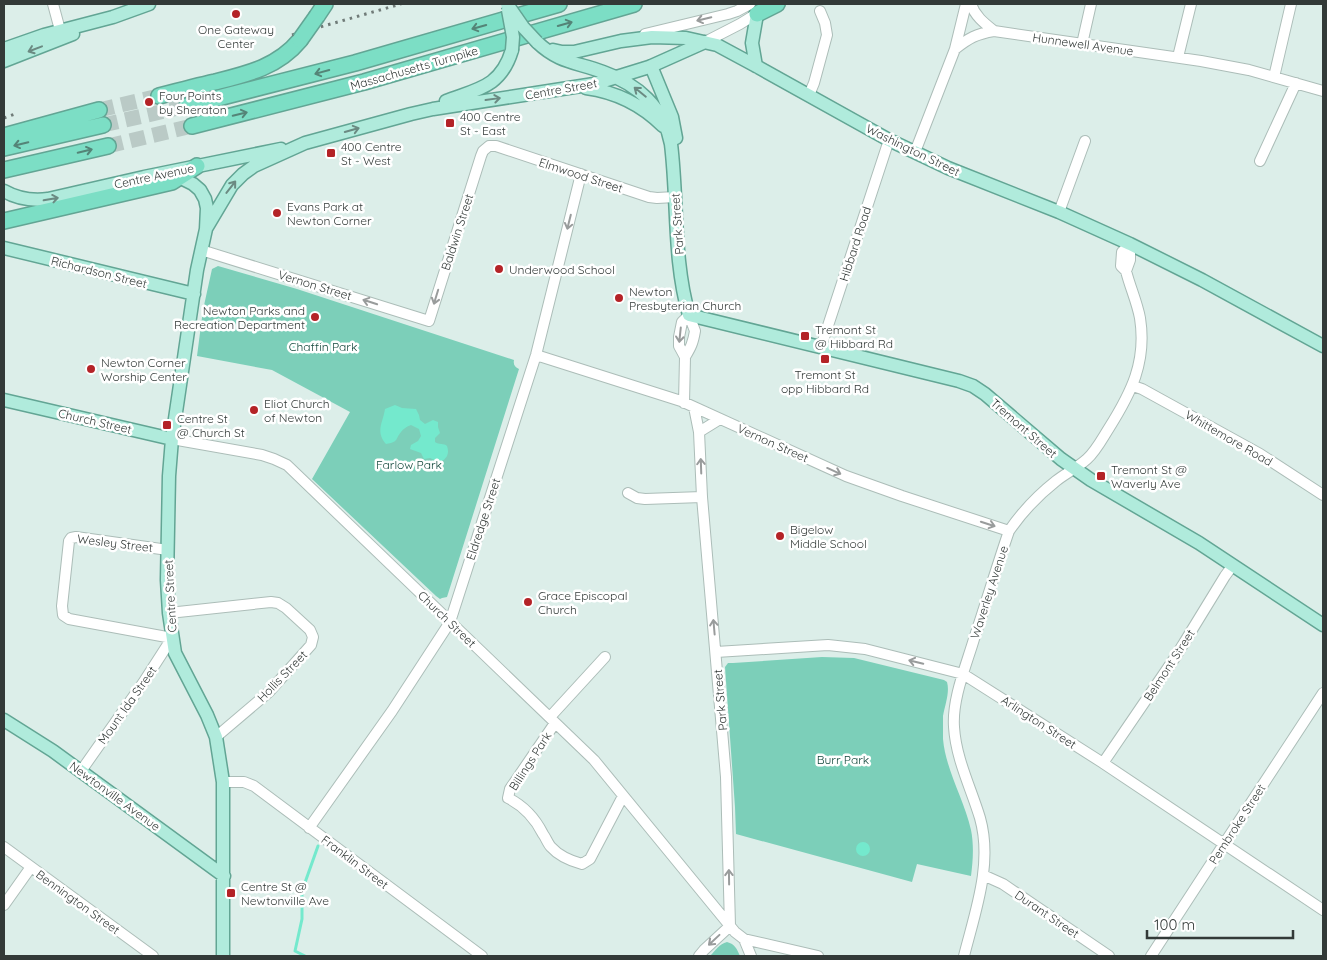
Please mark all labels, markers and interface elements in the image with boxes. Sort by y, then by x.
marker: One Gateway Center [230,8,242,20]
one-way arrow [696,15,712,24]
one-way arrow [556,19,572,28]
place label: One Gateway Center [198,22,274,51]
one-way arrow [471,23,487,33]
street label: Hunnewell Avenue [1032,29,1135,59]
street label: Massachusetts Turnpike [348,42,480,93]
one-way arrow [28,45,43,55]
one-way arrow [315,67,331,77]
street label: Centre Street [524,75,598,103]
one-way arrow [634,87,647,98]
place label: Four Points by Sheraton [159,88,227,117]
one-way arrow [485,94,501,104]
marker: Four Points by Sheraton [143,96,155,108]
one-way arrow [231,109,247,119]
place label: 400 Centre St - East [460,109,521,138]
marker: 400 Centre St - East [444,117,456,129]
street label: Washington Street [864,121,962,179]
one-way arrow [344,125,360,135]
place label: 400 Centre St - West [341,139,402,168]
one-way arrow [14,140,30,149]
one-way arrow [77,146,93,155]
marker: 400 Centre St - West [325,147,337,159]
street label: Elmwood Street [537,154,625,196]
street label: Centre Avenue [113,160,195,192]
one-way arrow [226,180,236,194]
street label: Baldwin Street [438,192,476,272]
one-way arrow [42,193,58,203]
street label: Park Street [667,193,687,255]
place label: Evans Park at Newton Corner [287,199,372,228]
street label: Hibbard Road [836,205,874,283]
marker: Evans Park at Newton Corner [271,207,283,219]
one-way arrow [564,213,573,229]
street label: Richardson Street [49,253,149,291]
place label: Underwood School [509,262,615,277]
marker: Underwood School [493,263,505,275]
street label: Vernon Street [276,267,354,303]
place label: Newton Presbyterian Church [629,284,741,313]
one-way arrow [431,289,441,305]
marker: Newton Presbyterian Church [613,292,625,304]
one-way arrow [362,297,378,307]
place label: Newton Parks and Recreation Department [174,303,305,332]
marker: Newton Parks and Recreation Department [309,311,321,323]
place label: Tremont St @ Hibbard Rd [815,322,893,351]
one-way arrow [675,327,685,343]
marker: Tremont St @ Hibbard Rd [799,330,811,342]
park label: Chaffin Park [289,339,357,354]
marker: Tremont St opp Hibbard Rd [819,353,831,365]
place label: Newton Corner Worship Center [101,355,187,384]
marker: Newton Corner Worship Center [85,363,97,375]
place label: Tremont St opp Hibbard Rd [781,367,869,396]
street label: Tremont Street [988,395,1060,461]
place label: Eliot Church of Newton [264,396,330,425]
marker: Eliot Church of Newton [248,404,260,416]
street label: Church Street [57,405,133,437]
street label: Whittemore Road [1183,407,1275,469]
place label: Centre St @ Church St [177,411,245,440]
marker: Centre St @ Church St [161,419,173,431]
street label: Vernon Street [735,421,811,465]
park label: Farlow Park [376,457,442,472]
one-way arrow [696,458,705,474]
place label: Tremont St @ Waverly Ave [1111,462,1187,491]
one-way arrow [827,466,842,476]
marker: Tremont St @ Waverly Ave [1095,470,1107,482]
street label: Eldredge Street [463,476,503,562]
one-way arrow [980,519,996,529]
place label: Bigelow Middle School [790,522,867,551]
marker: Bigelow Middle School [774,530,786,542]
street label: Wesley Street [76,531,154,555]
street label: Waverley Avenue [967,543,1011,640]
street label: Centre Street [161,559,179,633]
street label: Church Street [415,588,479,650]
place label: Grace Episcopal Church [538,588,627,617]
marker: Grace Episcopal Church [522,596,534,608]
one-way arrow [709,620,719,636]
street label: Belmont Street [1140,626,1198,704]
street label: Hollis Street [254,647,310,705]
one-way arrow [908,657,924,666]
street label: Mount Ida Street [94,663,160,747]
street label: Park Street [710,669,730,731]
street label: Arlington Street [999,692,1079,752]
street label: Billings Park [505,729,555,793]
park label: Burr Park [817,752,869,767]
street label: Newtonville Avenue [67,758,164,834]
street label: Pembroke Street [1205,781,1269,867]
street label: Franklin Street [319,832,391,892]
street label: Bennington Street [33,867,123,937]
one-way arrow [724,869,734,886]
place label: Centre St @ Newtonville Ave [241,879,329,908]
marker: Centre St @ Newtonville Ave [225,887,237,899]
street label: Durant Street [1012,887,1082,941]
scale bar [1147,908,1293,940]
text: 100 m [1154,915,1195,934]
one-way arrow [707,934,720,946]

